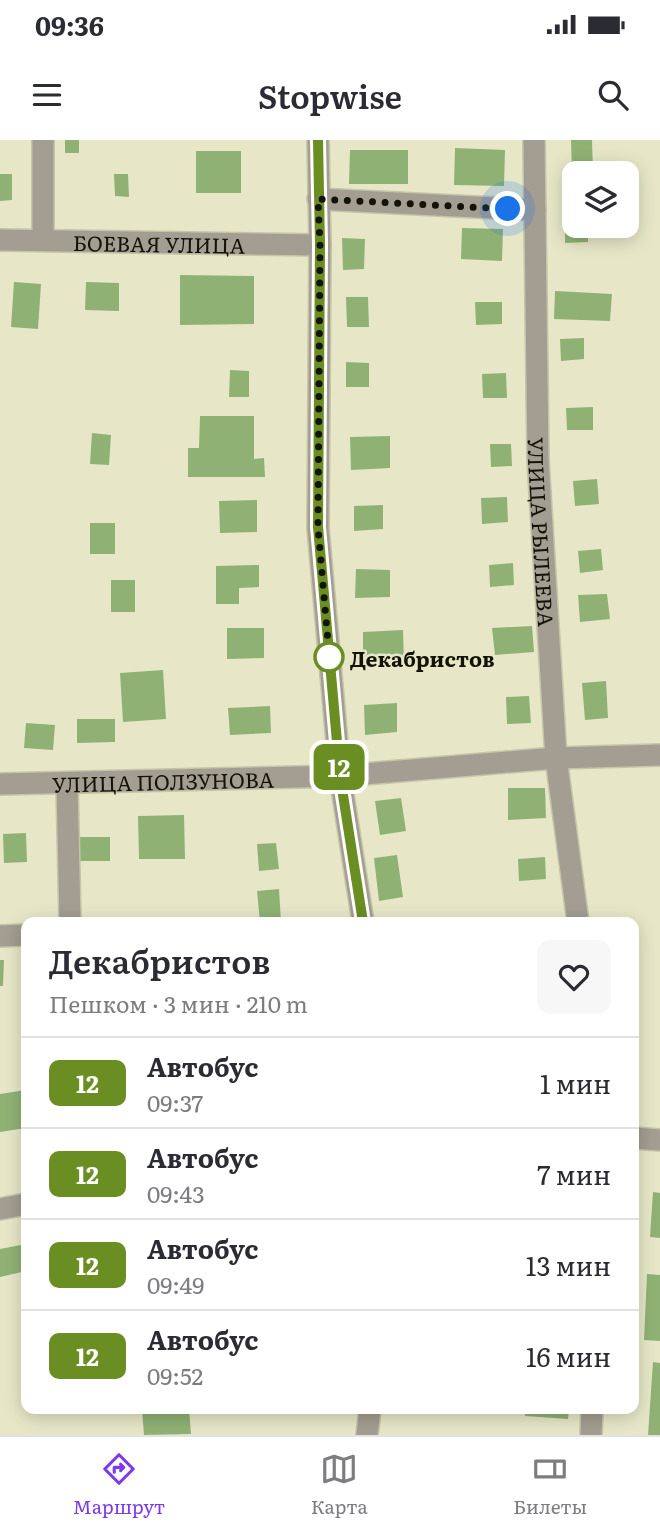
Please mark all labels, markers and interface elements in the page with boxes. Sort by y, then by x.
text: 09:36 [35,5,104,44]
text: Stopwise [258,71,402,119]
icon: menu [28,76,66,114]
icon: search [594,76,632,114]
map controls [562,161,639,238]
button: layers [562,161,639,238]
your location [490,191,525,226]
street label: БОЕВАЯ УЛИЦА [73,226,246,259]
street label: УЛИЦА РЫЛЕЕВА [522,437,564,628]
marker: Декабристов [314,642,344,672]
place label: Декабристов [350,642,495,673]
line badge: 12 [308,744,370,790]
text: 12 [328,749,350,784]
street label: УЛИЦА ПОЛЗУНОВА [52,762,275,798]
text: Декабристов [49,935,271,984]
button: heart [537,940,611,1014]
text: Пешком · 3 мин · 210 m [49,986,308,1020]
text: Автобус [147,1046,258,1085]
text: 1 мин [540,1063,611,1102]
text: 12 [76,1065,99,1100]
text: 09:37 [147,1085,203,1119]
text: Автобус [147,1137,258,1176]
text: 7 мин [537,1154,611,1193]
text: 12 [76,1156,99,1191]
text: 09:43 [147,1176,205,1210]
text: Автобус [147,1228,258,1267]
text: 13 мин [526,1245,611,1284]
text: 12 [76,1247,99,1282]
text: 09:49 [147,1267,204,1301]
text: Автобус [147,1319,258,1358]
text: 16 мин [526,1336,611,1375]
text: 12 [76,1338,99,1373]
text: 09:52 [147,1358,203,1392]
tab: Маршрут [73,1450,165,1520]
tab: Карта [311,1450,368,1520]
tab: Билеты [513,1450,587,1520]

